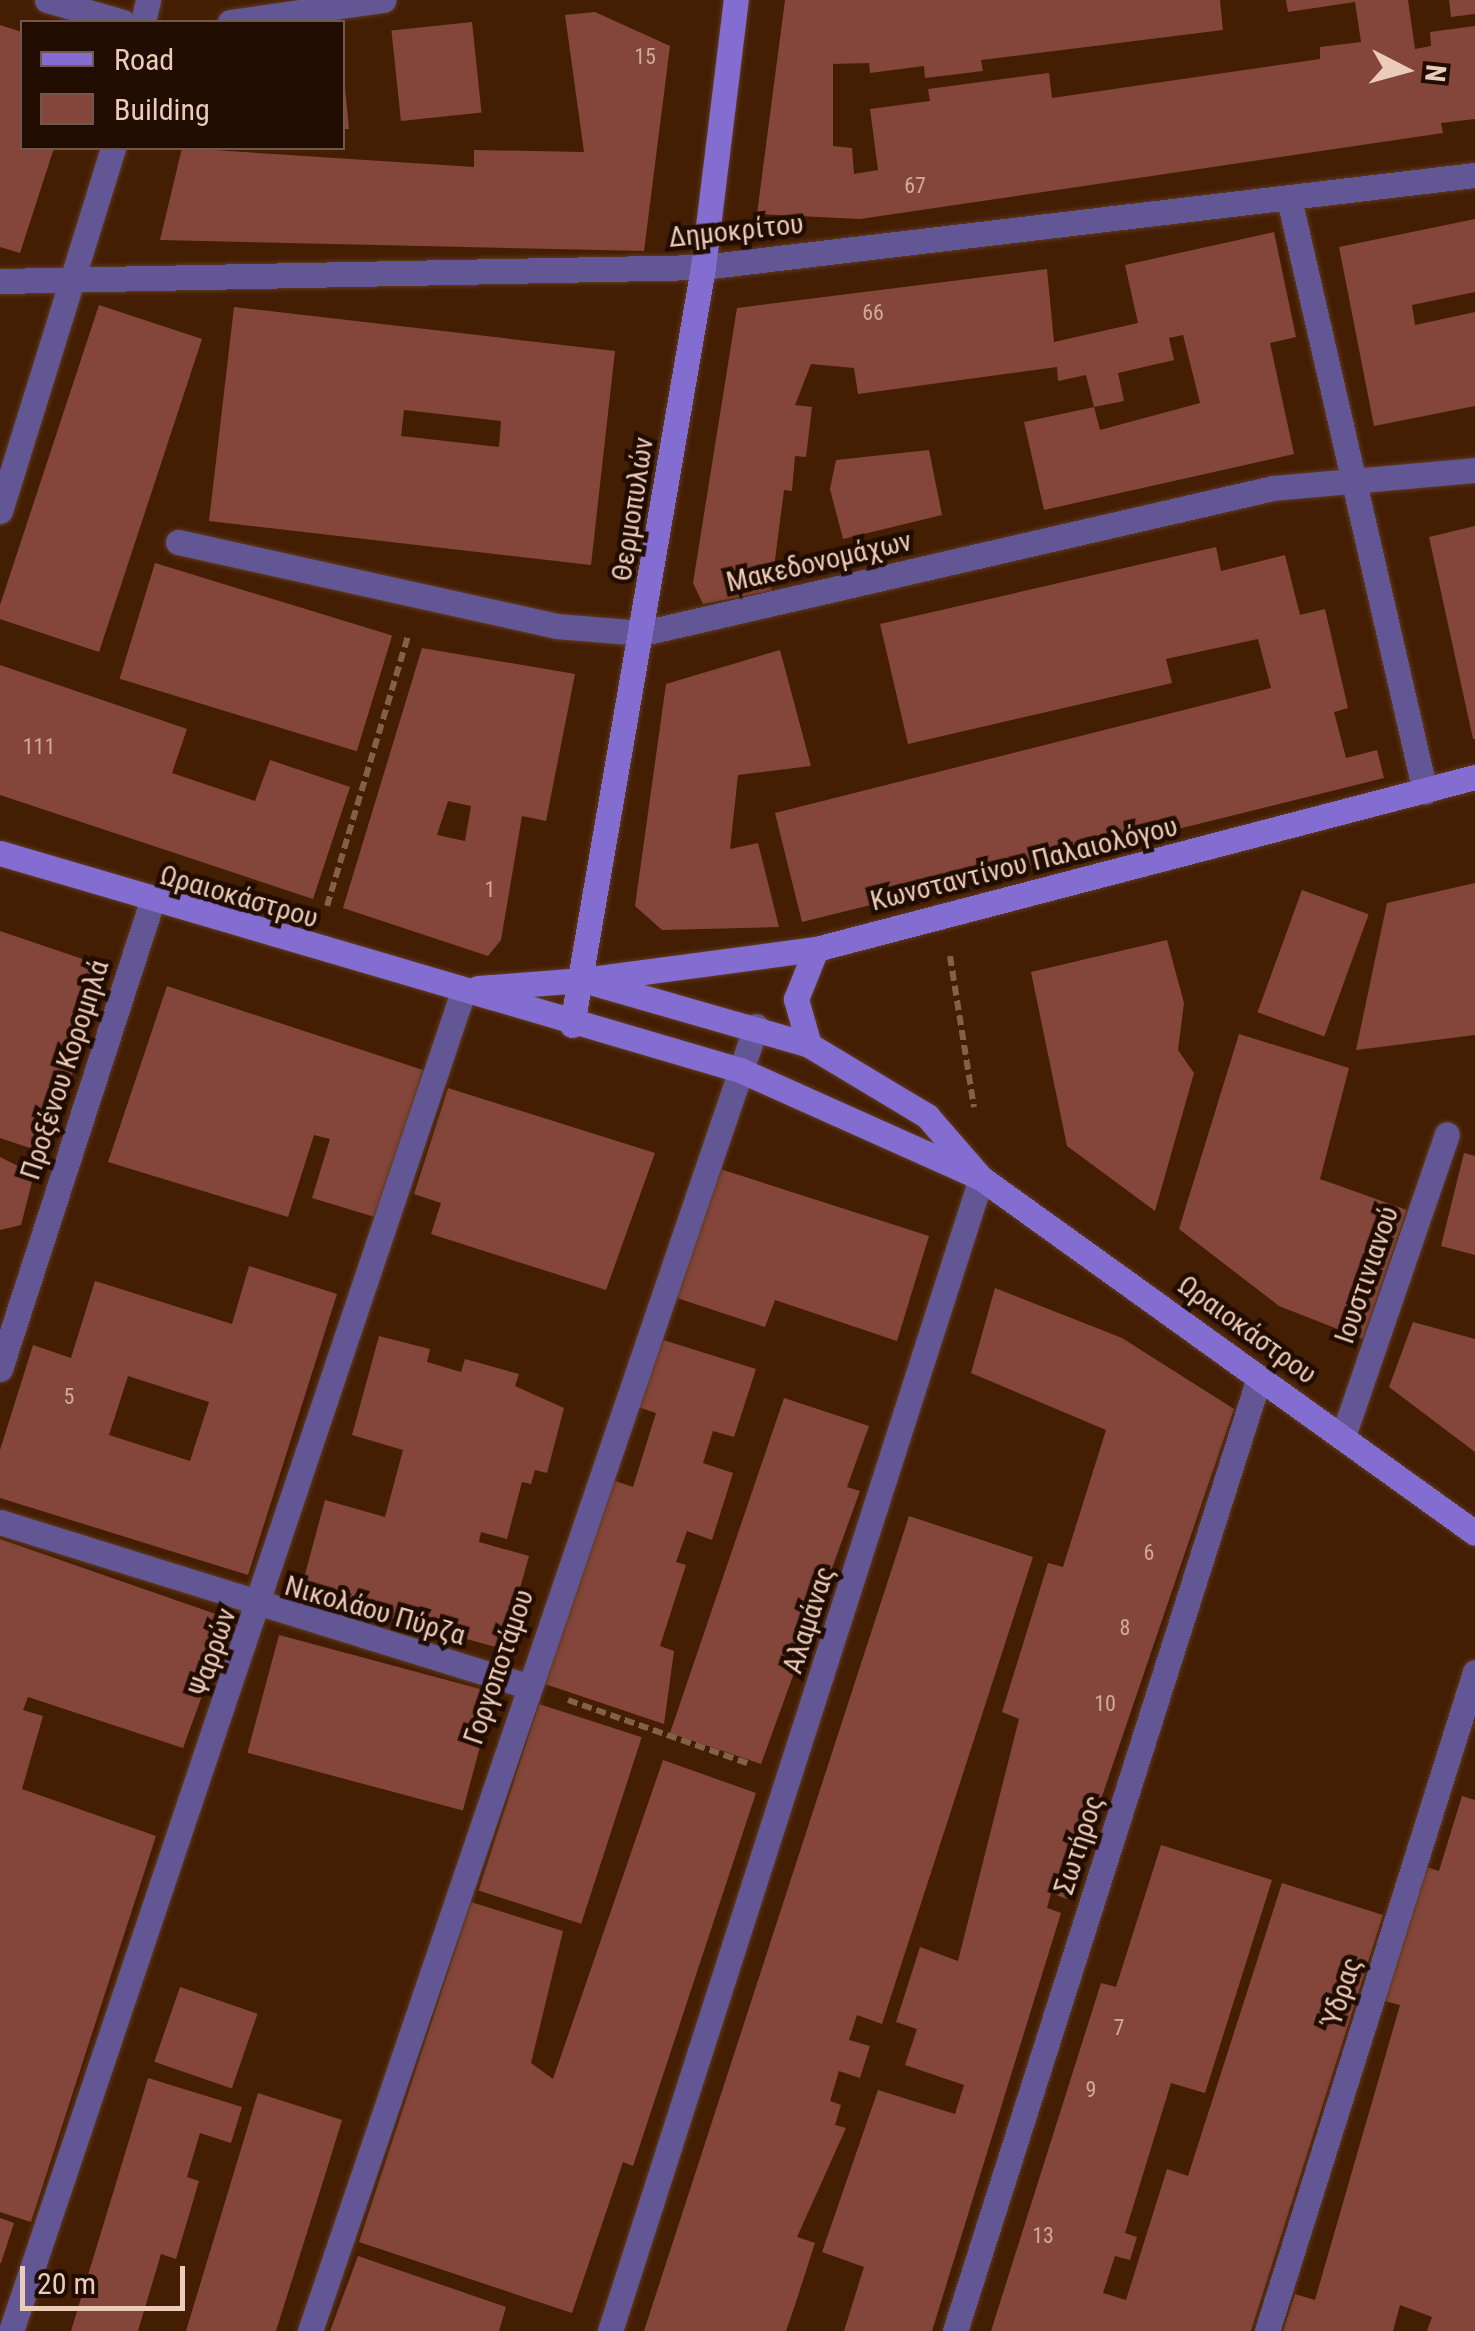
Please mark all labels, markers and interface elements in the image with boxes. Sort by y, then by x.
legend [20,20,345,150]
north arrow [1355,20,1455,120]
text: Road [114,42,174,77]
house number: 15 [634,44,656,70]
text: N [1418,63,1453,83]
text: Building [114,92,210,127]
house number: 67 [904,173,926,199]
street label: Δημοκρίτου [667,207,805,255]
house number: 66 [862,300,884,326]
street label: Θερμοπυλών [605,435,661,583]
street label: Μακεδονομάχων [723,524,915,600]
house number: 111 [23,734,55,760]
street label: Κωνσταντίνου Παλαιολόγου [867,810,1181,918]
street label: Ωραιοκάστρου [156,858,322,936]
house number: 1 [485,877,495,903]
street label: Προξένου Κορομηλά [14,956,116,1184]
street label: Ιουστινιανού [1328,1202,1406,1348]
street label: Ωραιοκάστρου [1171,1269,1323,1391]
house number: 5 [64,1384,74,1410]
house number: 6 [1144,1540,1154,1566]
street label: Αλαμάνας [776,1562,842,1678]
street label: Νικολάου Πύρζα [281,1569,469,1653]
street label: Γοργοποτάμου [457,1585,541,1749]
street label: Ψαρρών [182,1604,244,1700]
house number: 8 [1120,1615,1130,1641]
house number: 10 [1094,1691,1116,1717]
street label: Σωτήρος [1047,1791,1111,1899]
street label: Ύδρας [1315,1953,1369,2031]
house number: 7 [1114,2015,1124,2041]
house number: 9 [1086,2077,1096,2103]
house number: 13 [1032,2223,1054,2249]
scale bar [25,2246,190,2308]
text: 20 m [37,2266,96,2301]

